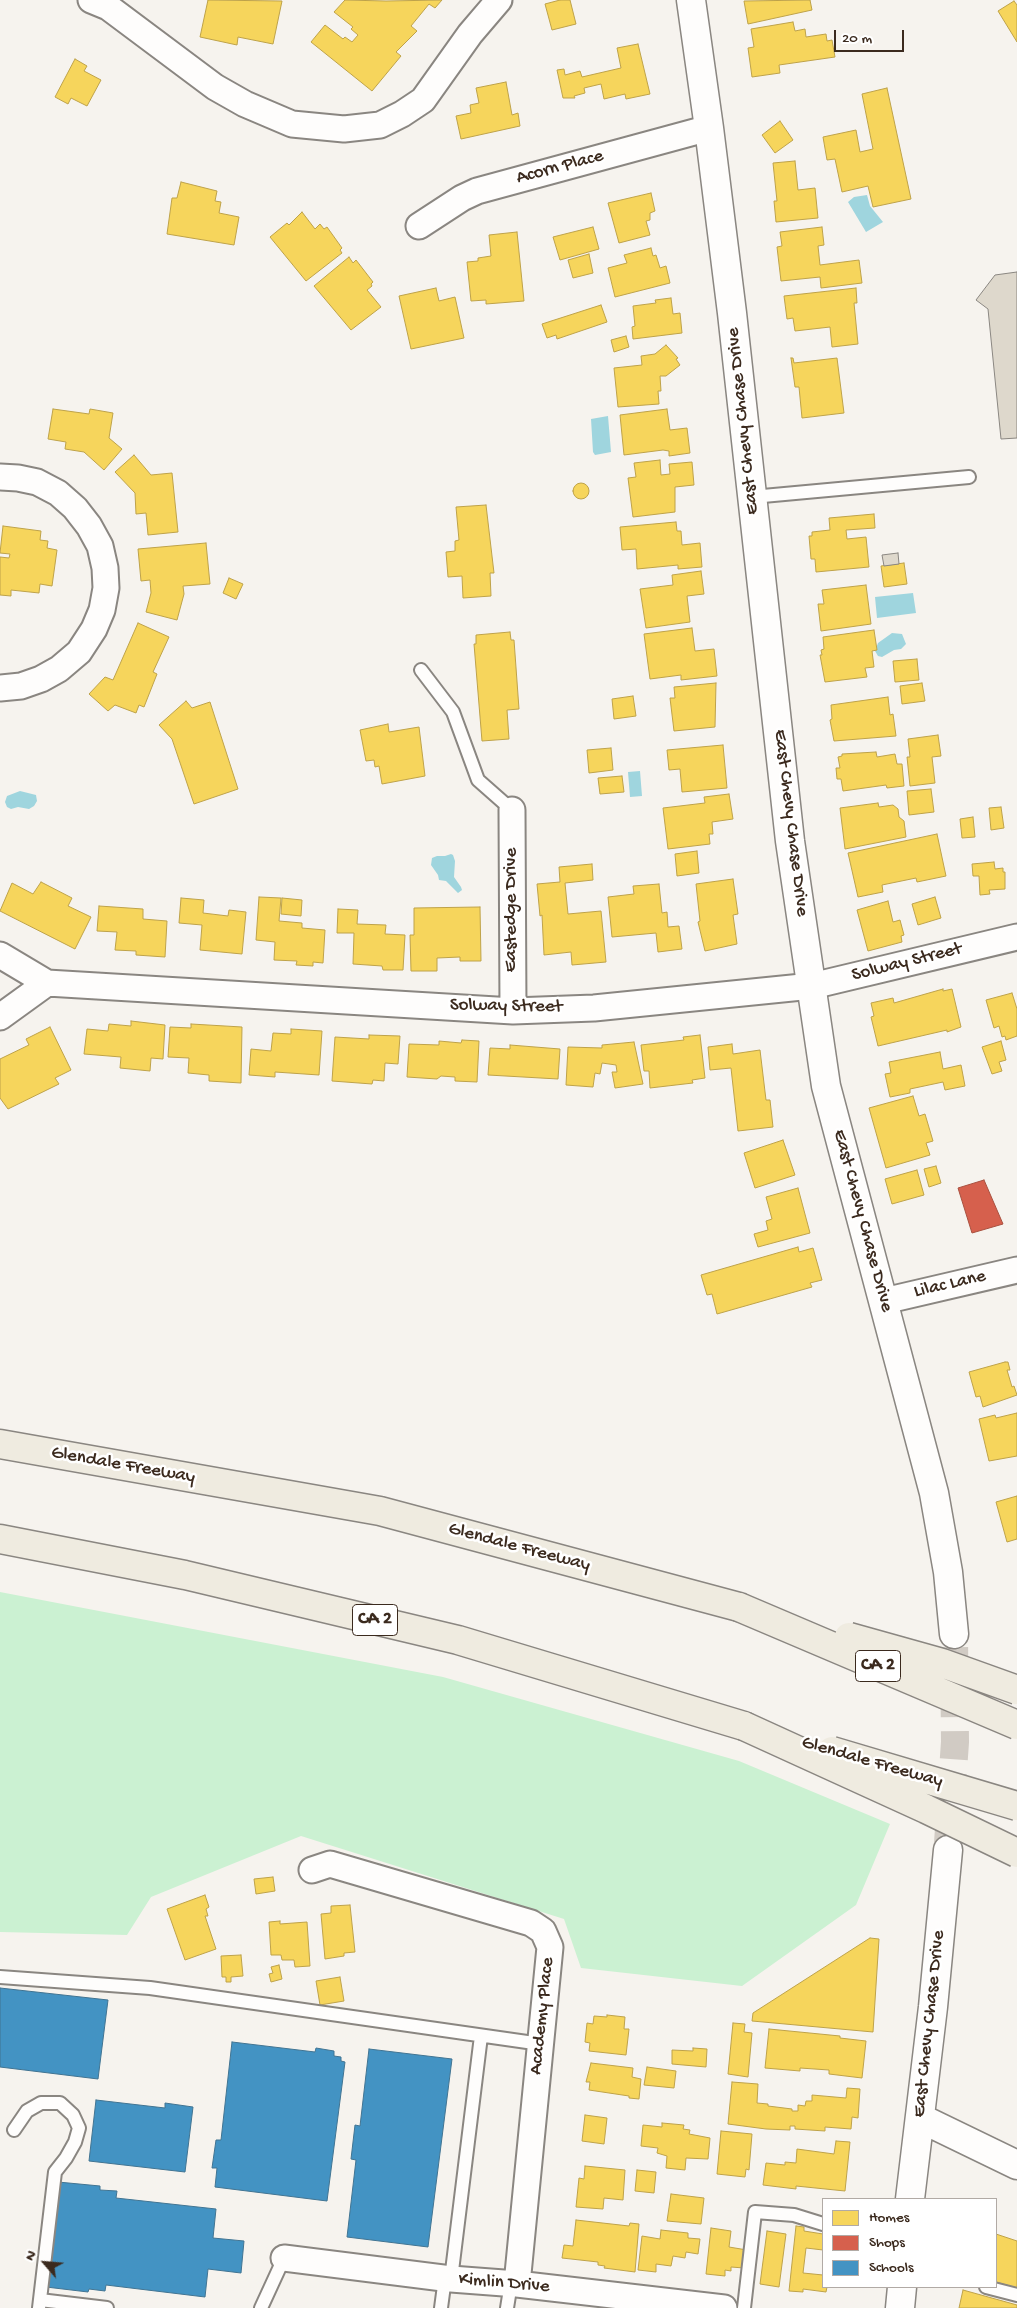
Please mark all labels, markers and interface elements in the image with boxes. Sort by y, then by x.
scale bar [837,20,907,52]
text: 20 m [842,30,872,48]
street label: Acorn Place [514,145,606,191]
street label: East Chevy Chase Drive [723,326,765,516]
street label: East Chevy Chase Drive [767,728,813,918]
street label: Eastedge Drive [501,848,523,972]
street label: Solway Street [850,938,964,988]
street label: Solway Street [449,995,563,1019]
street label: East Chevy Chase Drive [827,1127,897,1315]
street label: Lilac Lane [912,1266,988,1304]
street label: Glendale Freeway [49,1442,197,1490]
street label: Glendale Freeway [446,1518,592,1578]
road number: CA 2 [352,1604,398,1636]
road number: CA 2 [856,1650,900,1682]
street label: Glendale Freeway [799,1732,945,1794]
street label: East Chevy Chase Drive [909,1929,951,2119]
street label: Academy Place [525,1956,561,2076]
legend [822,2198,997,2288]
text: Homes [869,2209,909,2227]
text: Shops [869,2234,905,2252]
north arrow [20,2238,70,2288]
text: N [22,2248,41,2264]
text: Schools [869,2259,914,2277]
street label: Kimlin Drive [458,2269,550,2299]

